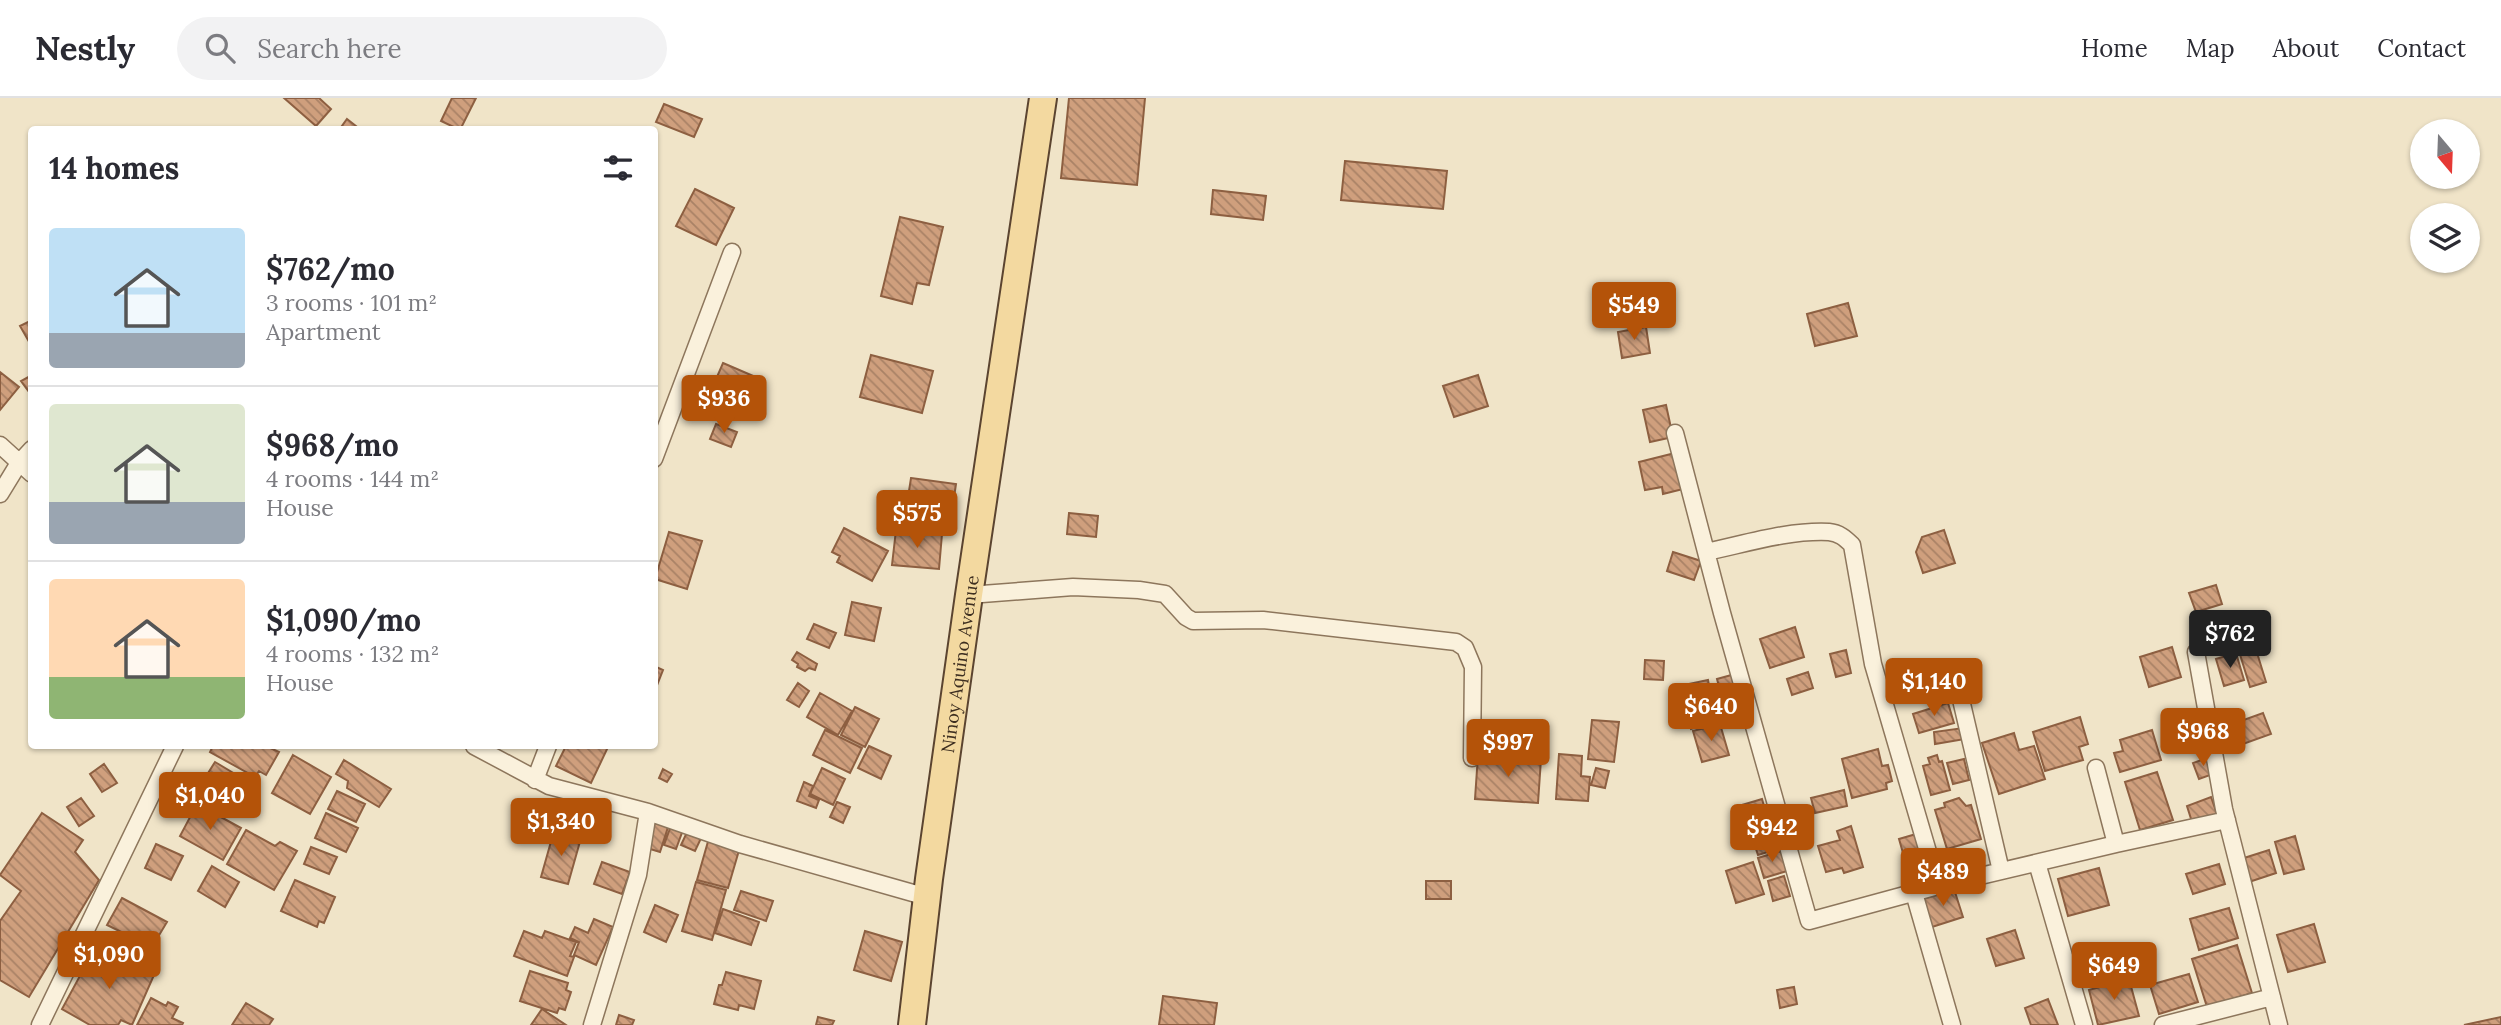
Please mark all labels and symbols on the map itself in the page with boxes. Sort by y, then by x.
north arrow [2410,119,2480,189]
pin: $549 [1593,282,1675,342]
pin: $936 [683,376,765,435]
pin: $575 [876,490,958,550]
street label: Ninoy Aquino Avenue [935,573,983,754]
pin: $762 [2189,610,2271,670]
pin: $1,140 [1877,658,1991,718]
pin: $640 [1670,684,1752,743]
pin: $968 [2162,708,2244,768]
pin: $997 [1467,720,1549,779]
pin: $1,040 [153,772,267,832]
pin: $1,340 [504,798,618,858]
pin: $942 [1731,804,1813,864]
pin: $489 [1902,848,1984,908]
pin: $1,090 [52,932,166,991]
pin: $649 [2073,942,2155,1002]

